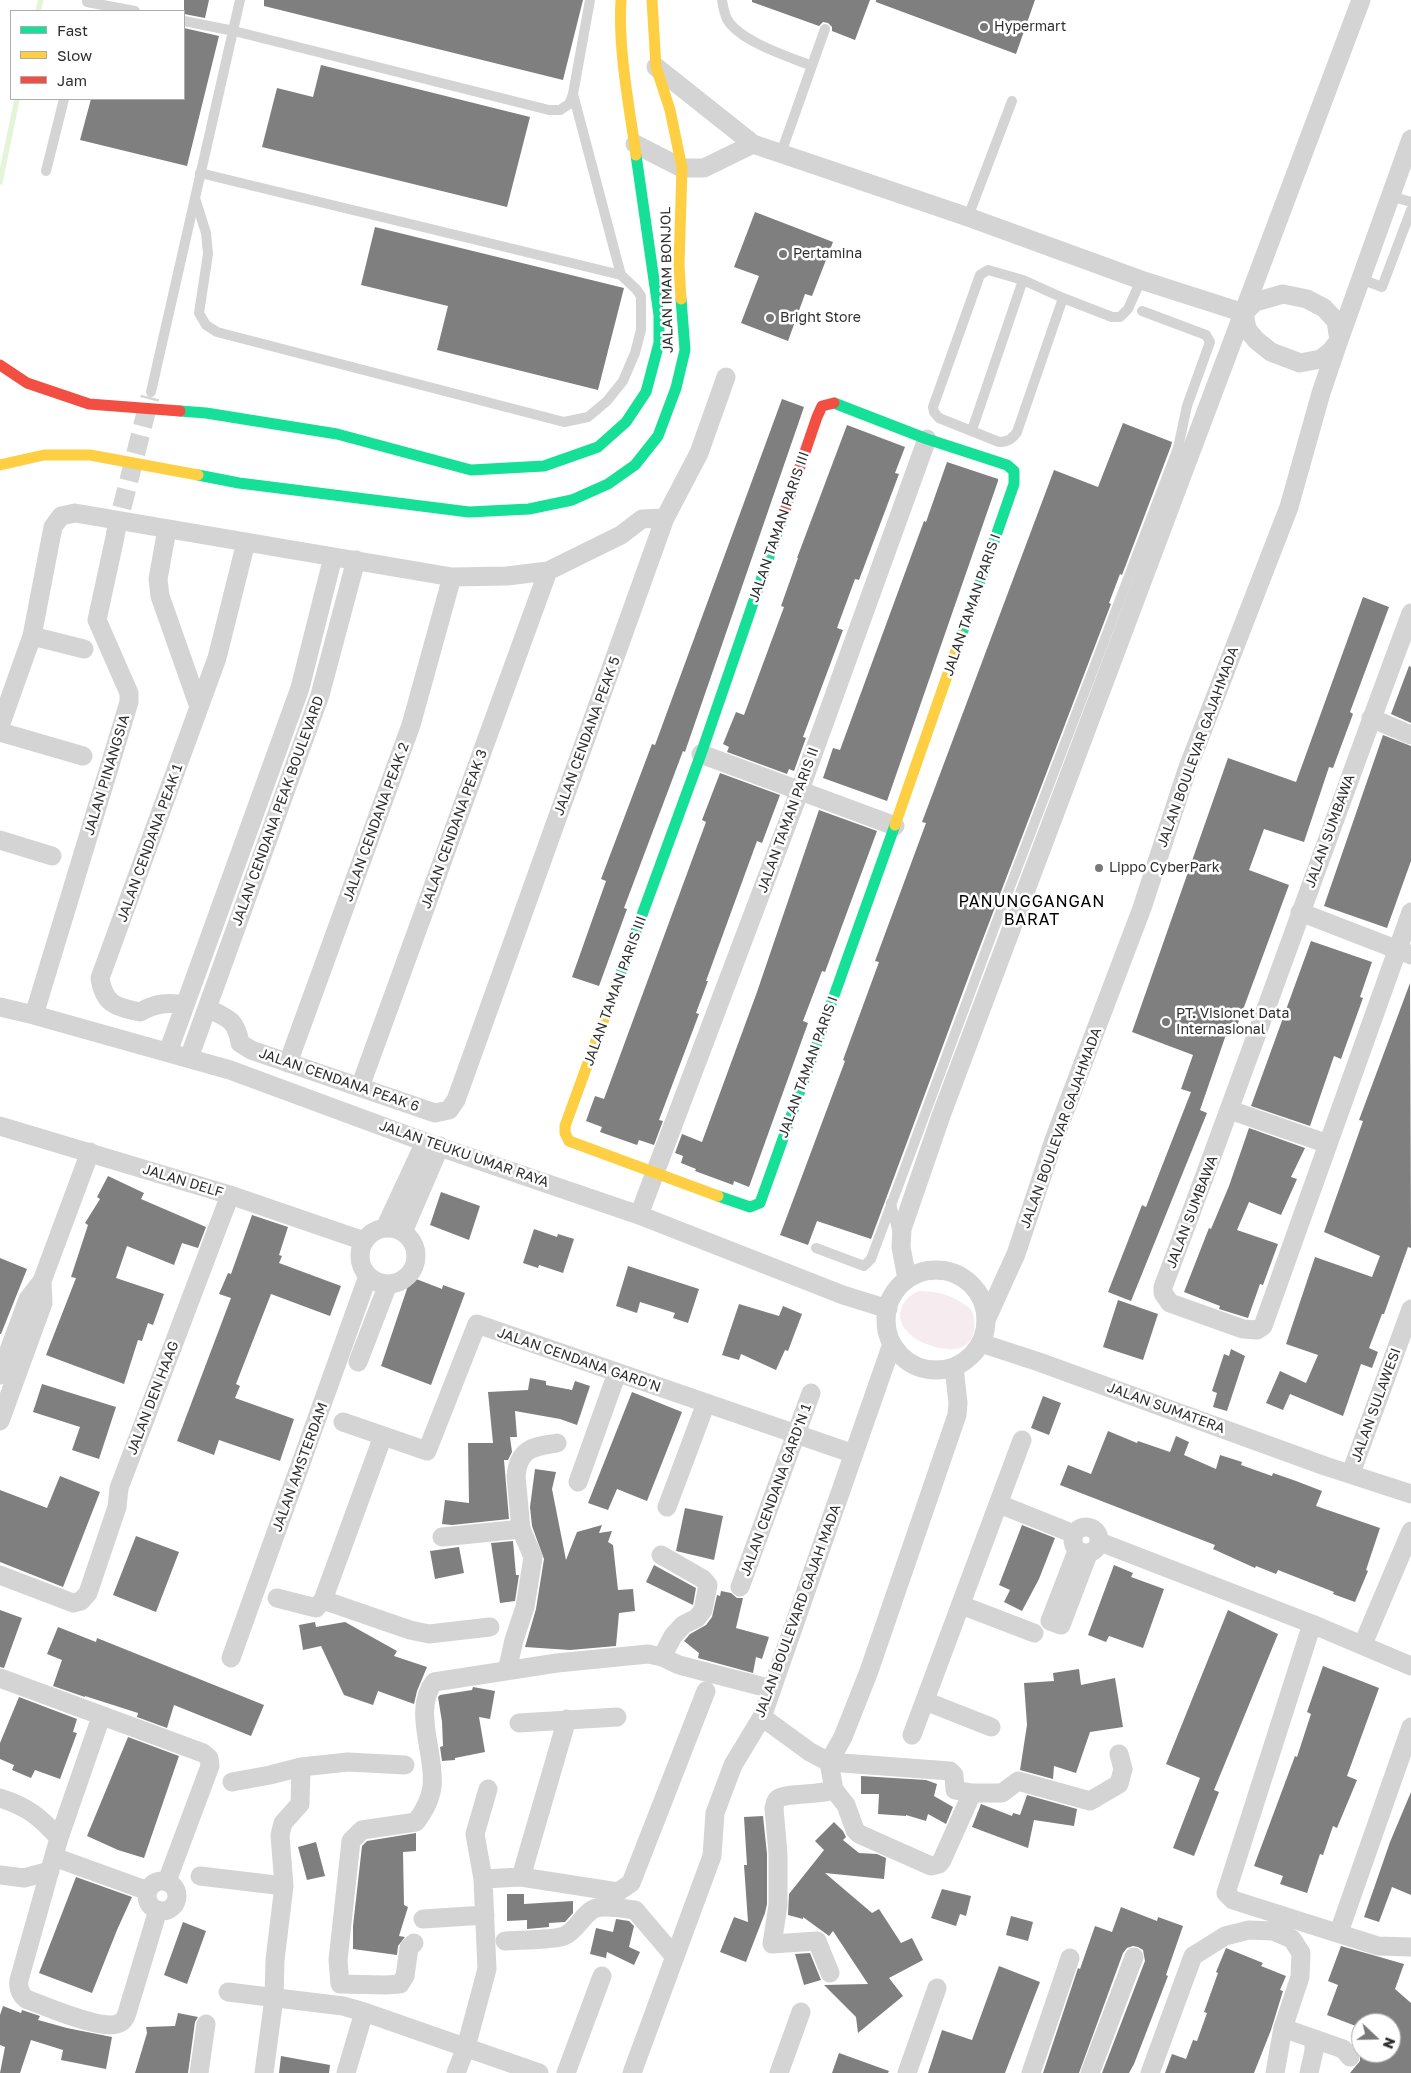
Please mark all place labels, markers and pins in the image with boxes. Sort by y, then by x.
place label: Hypermart [994,19,1066,35]
marker: Hypermart [978,21,990,33]
place label: Pertamina [793,246,862,262]
marker: Pertamina [777,248,789,260]
place label: Bright Store [780,310,861,326]
marker: Bright Store [764,312,776,324]
place label: Lippo CyberPark [1109,860,1220,876]
marker: Lippo CyberPark [1093,862,1105,874]
place label: PT. Visionet Data Internasional [1176,1006,1289,1038]
marker: PT. Visionet Data Internasional [1160,1016,1172,1028]

